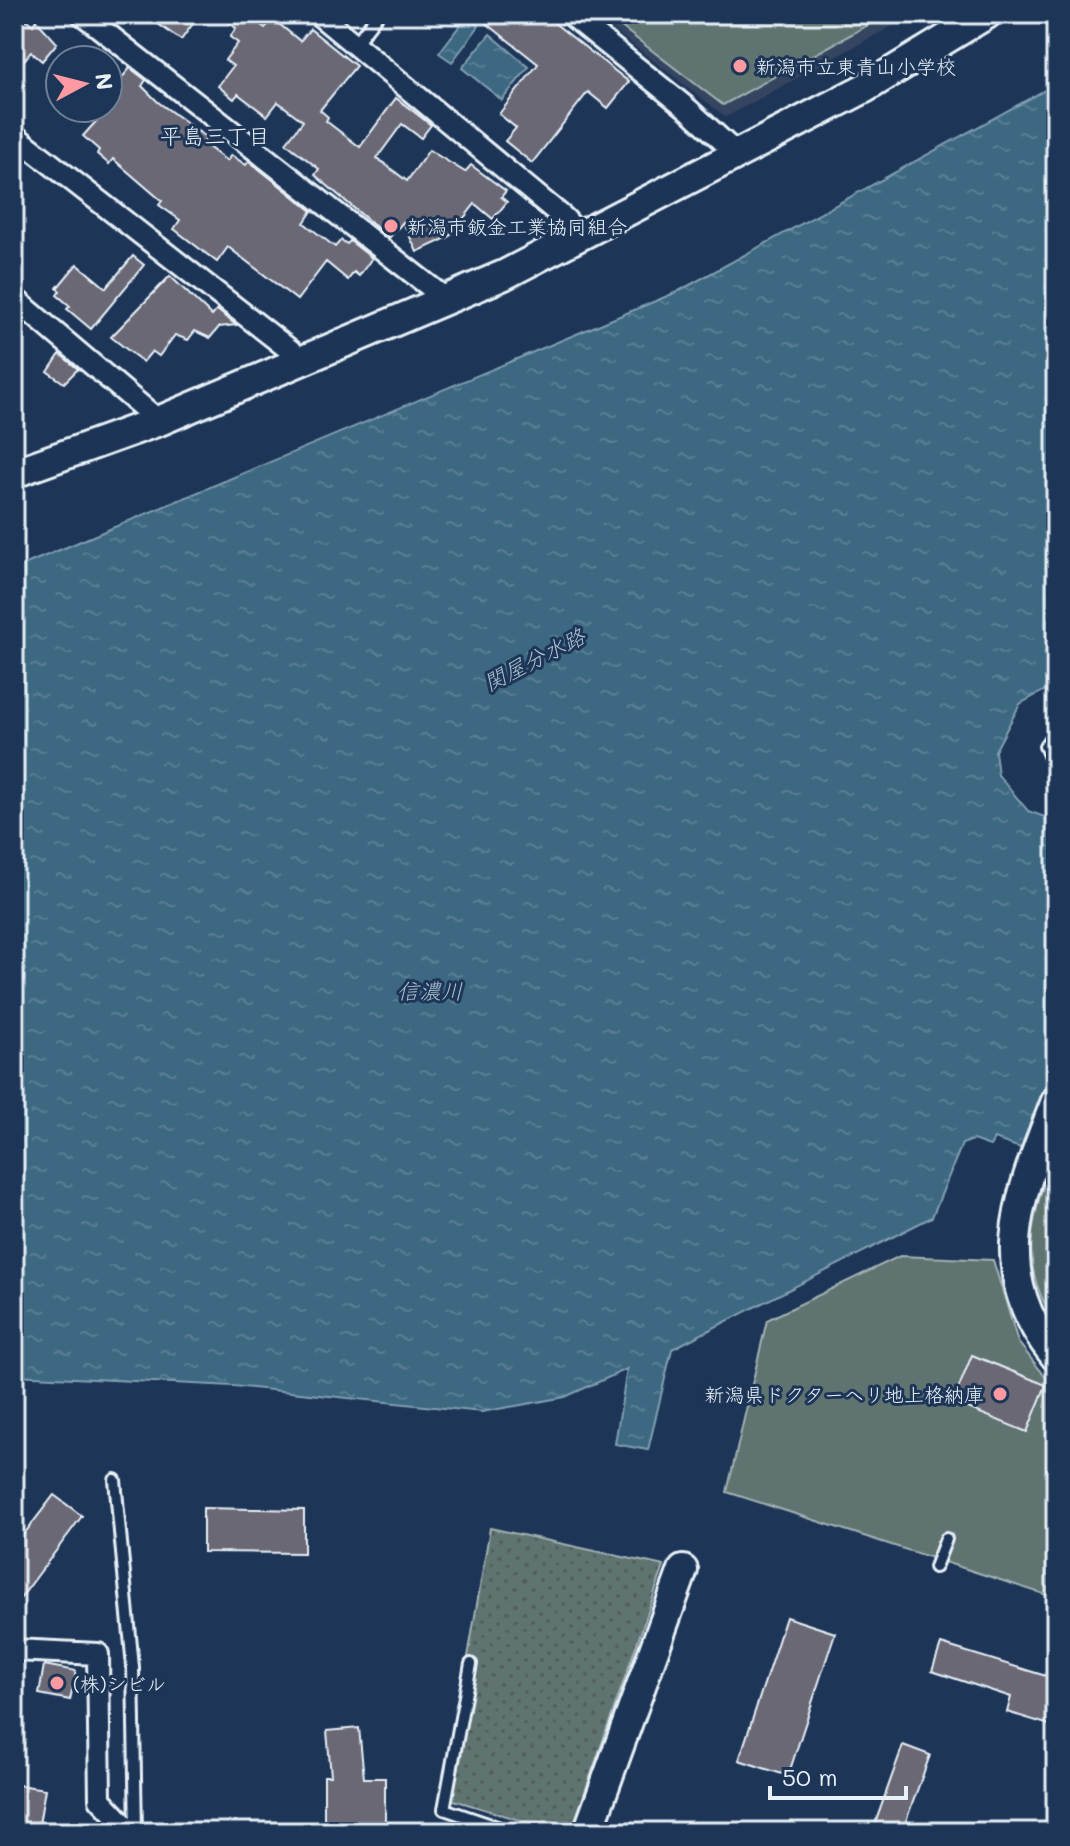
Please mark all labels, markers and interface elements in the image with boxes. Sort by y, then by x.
north arrow [44,44,124,124]
place label: 新潟市立東青山小学校 [756,53,956,79]
marker: 新潟市立東青山小学校 [731,57,749,75]
text: N [89,71,120,92]
district label: 平島三丁目 [160,121,270,150]
place label: 新潟市鈑金工業協同組合 [407,213,627,239]
marker: 新潟市鈑金工業協同組合 [382,217,400,235]
water label: 関屋分水路 [478,620,591,697]
water label: 信濃川 [397,976,463,1005]
place label: 新潟県ドクターヘリ地上格納庫 [704,1381,984,1407]
marker: 新潟県ドクターヘリ地上格納庫 [991,1385,1009,1403]
place label: (株)シビル [73,1670,166,1696]
marker: (株)シビル [48,1674,66,1692]
scale bar [770,1750,906,1800]
text: 50 m [782,1761,838,1792]

